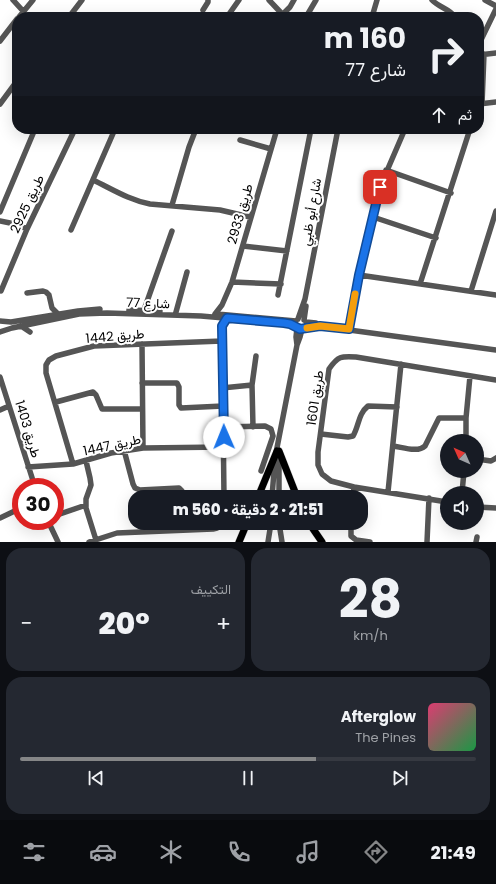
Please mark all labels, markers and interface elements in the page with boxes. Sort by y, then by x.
text: 160 m [324,19,406,58]
icon: right [420,28,472,80]
text: شارع 77 [345,57,406,82]
icon: ahead [428,104,450,126]
text: ثم [458,104,472,125]
pin [363,170,397,204]
street label: طريق 2925 [5,172,49,236]
icon: arrive [369,176,391,198]
street label: شارع أبو ظبي [296,177,327,247]
street label: طريق 2933 [222,182,258,246]
street label: شارع 77 [126,293,170,313]
street label: طريق 1442 [85,324,145,348]
street label: طريق 1601 [302,369,328,427]
street label: طريق 1403 [10,398,46,460]
position arrow [203,416,245,458]
street label: طريق 1447 [81,430,143,460]
north arrow [440,434,484,478]
map controls [440,434,484,530]
speed limit sign: 30 [12,478,64,530]
button: sound [440,486,484,530]
text: 21:51 · 2 دقيقة · 560 m [173,499,323,520]
text: 28 [339,563,402,636]
text: التكييف [191,580,231,599]
text: 20° [98,602,150,645]
text: − [20,608,32,639]
text: + [216,608,231,639]
text: km/h [353,626,388,645]
text: Afterglow [341,706,416,727]
text: The Pines [355,728,416,747]
icon: previous [85,767,107,789]
icon: pause [237,767,259,789]
icon: next [389,767,411,789]
icon: filters [20,838,48,866]
icon: car [89,838,117,866]
icon: climate [157,838,185,866]
icon: phone [225,838,253,866]
icon: music [294,838,322,866]
icon: directions [362,838,390,866]
text: 21:49 [430,840,476,865]

